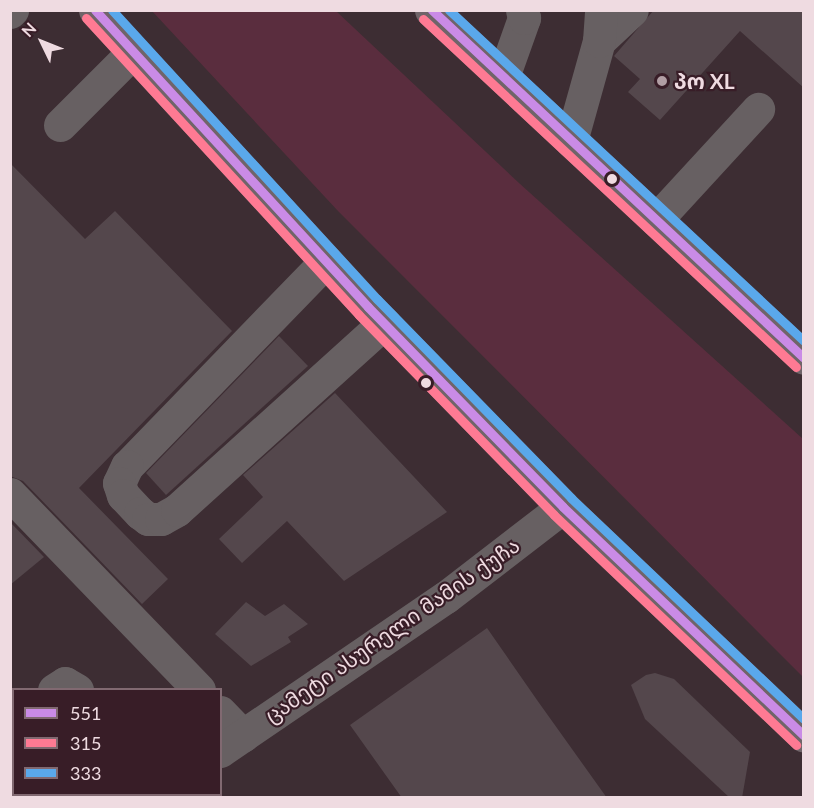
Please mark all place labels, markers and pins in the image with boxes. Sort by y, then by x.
place label: პო XL [674,68,735,94]
marker: პო XL [655,74,669,88]
unlabelled marker [606,173,618,185]
unlabelled marker [420,377,432,389]

